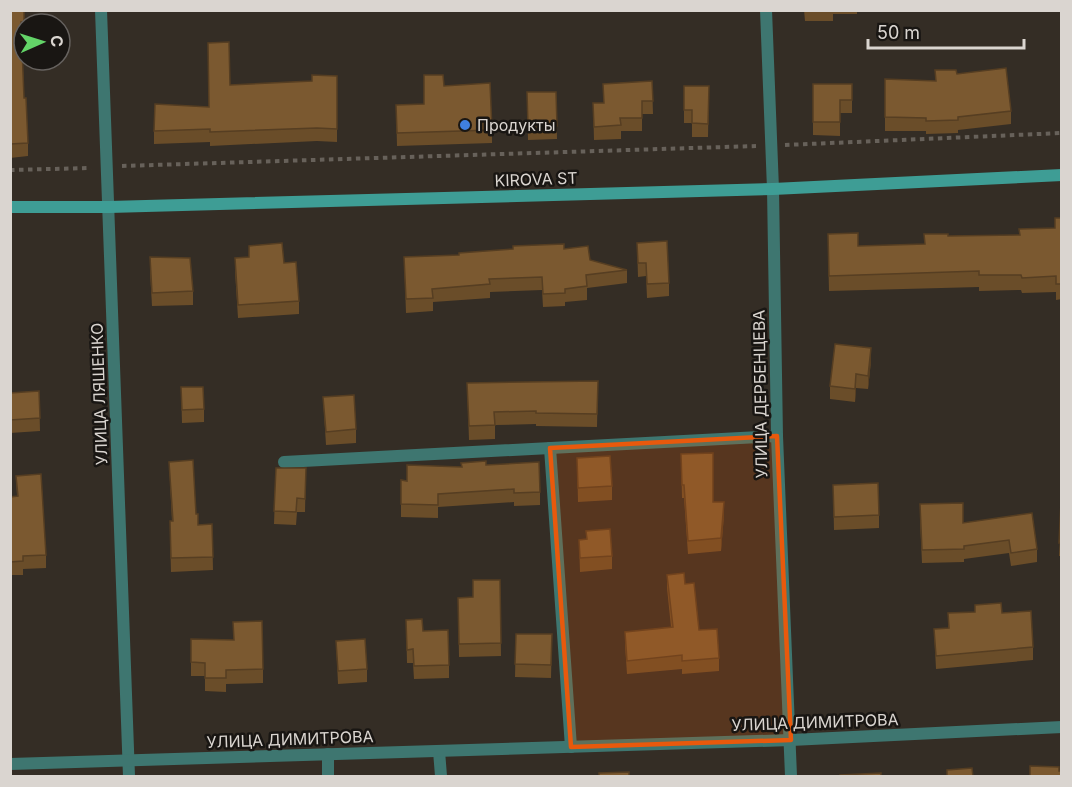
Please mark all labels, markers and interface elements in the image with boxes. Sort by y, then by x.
north arrow [12,12,72,72]
scale bar [868,12,1024,50]
text: 50 m [877,22,920,43]
text: С [47,35,67,48]
place label: Продукты [477,115,555,135]
marker: Продукты [458,118,472,132]
street label: KIROVA ST [494,168,578,190]
street label: УЛИЦА ДЕРБЕНЦЕВА [749,310,771,478]
street label: УЛИЦА ЛЯШЕНКО [87,322,111,466]
street label: УЛИЦА ДИМИТРОВА [731,709,899,735]
street label: УЛИЦА ДИМИТРОВА [206,726,374,752]

